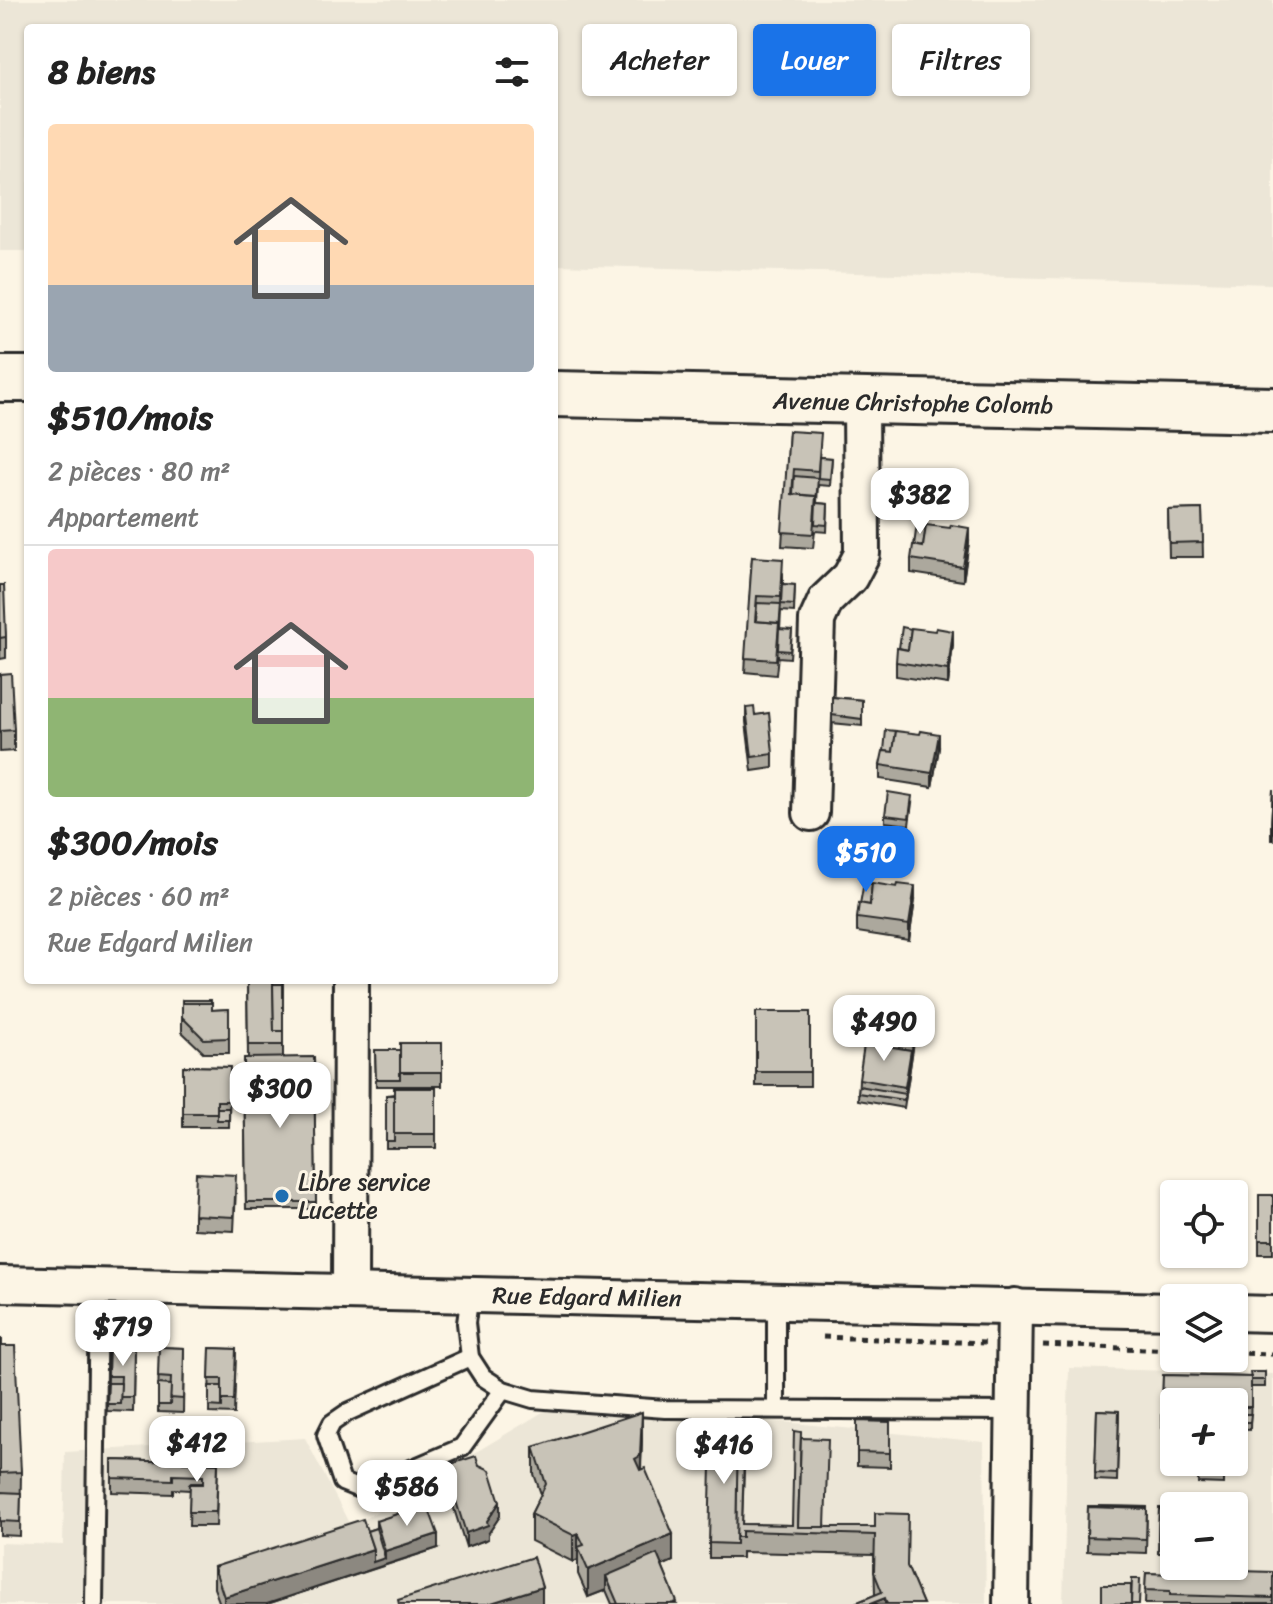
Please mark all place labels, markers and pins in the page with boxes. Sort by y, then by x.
pin: $382 [873,468,967,536]
pin: $510 [819,826,913,894]
pin: $490 [837,995,931,1063]
pin: $300 [233,1062,327,1130]
place label: Libre service Lucette [298,1161,431,1231]
marker: Libre service Lucette [273,1187,291,1205]
pin: $719 [76,1300,170,1368]
pin: $412 [150,1416,244,1484]
pin: $416 [677,1418,771,1486]
pin: $586 [360,1460,454,1528]

